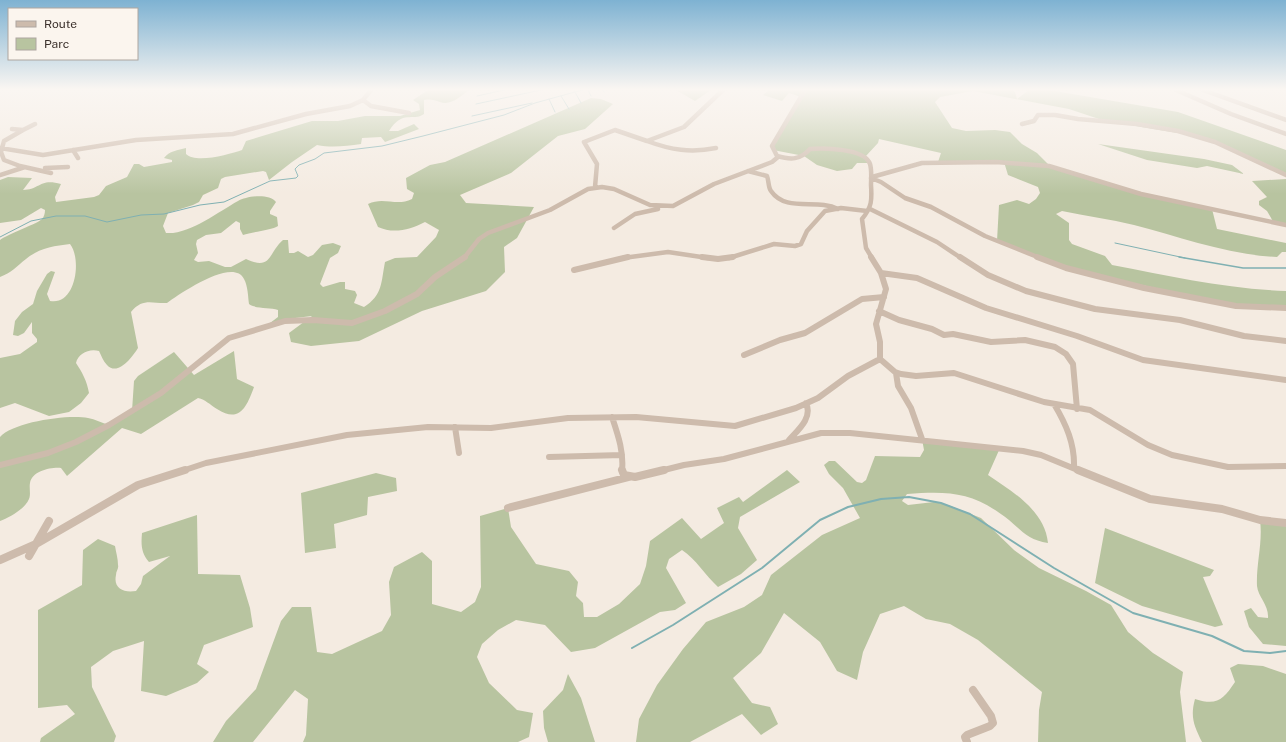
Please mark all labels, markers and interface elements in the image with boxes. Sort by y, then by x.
legend [8,8,138,60]
text: Route [44,17,77,31]
text: Parc [44,37,69,51]

